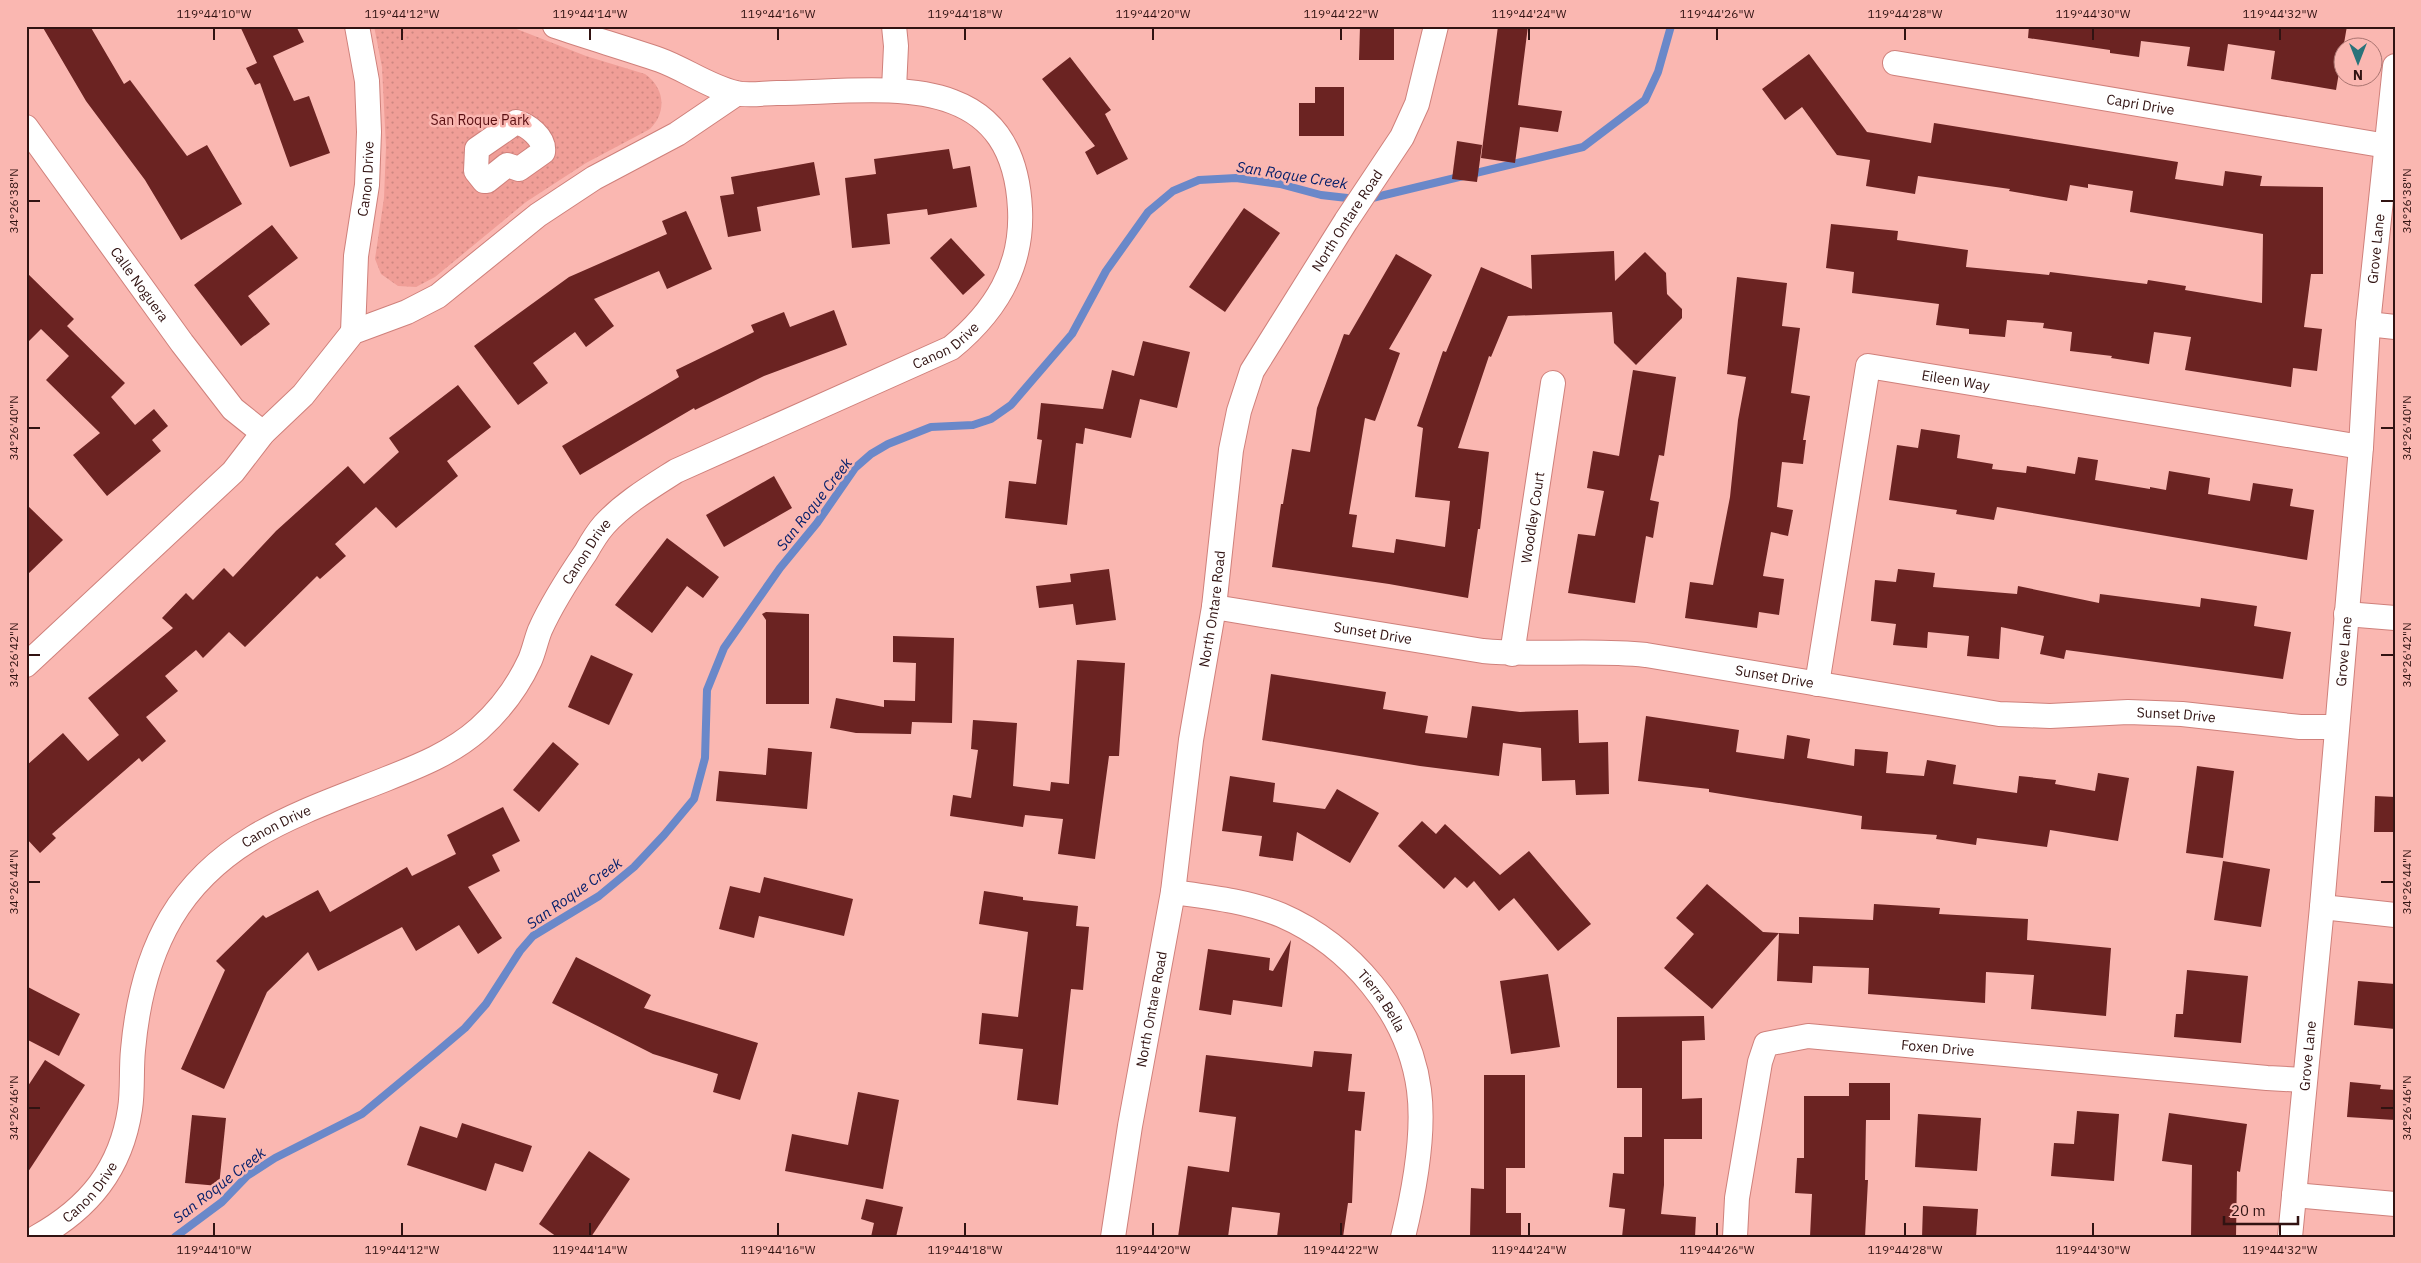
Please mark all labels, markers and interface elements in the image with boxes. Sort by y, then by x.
text: 119°44'10"W [177,6,252,21]
text: 119°44'12"W [365,6,440,21]
text: 119°44'14"W [553,6,628,21]
text: 119°44'16"W [741,6,816,21]
text: 119°44'18"W [928,6,1003,21]
text: 119°44'20"W [1116,6,1191,21]
text: 119°44'22"W [1304,6,1379,21]
text: 119°44'24"W [1492,6,1567,21]
text: 119°44'26"W [1680,6,1755,21]
text: 119°44'28"W [1868,6,1943,21]
text: 119°44'30"W [2056,6,2131,21]
text: 119°44'32"W [2243,6,2318,21]
north arrow [2334,38,2384,88]
text: N [2353,66,2363,84]
street label: Capri Drive [2105,90,2176,119]
park label: San Roque Park [431,111,530,129]
street label: Canon Drive [353,140,378,218]
water label: San Roque Creek [1235,157,1349,193]
street label: North Ontare Road [1308,166,1387,275]
text: 34°26'38"N [6,168,21,234]
text: 34°26'38"N [2399,168,2414,234]
street label: Grove Lane [2363,213,2389,285]
street label: Calle Noguera [107,243,173,326]
street label: Canon Drive [910,318,983,373]
street label: Eileen Way [1920,366,1991,395]
text: 34°26'40"N [6,395,21,461]
text: 34°26'40"N [2399,395,2414,461]
water label: San Roque Creek [772,454,856,554]
street label: Woodley Court [1517,470,1548,565]
street label: Canon Drive [558,514,615,588]
street label: North Ontare Road [1195,550,1229,669]
street label: Grove Lane [2332,615,2356,687]
street label: Sunset Drive [1332,618,1414,648]
text: 34°26'42"N [6,622,21,688]
text: 34°26'42"N [2399,622,2414,688]
street label: Sunset Drive [1734,661,1815,692]
street label: Sunset Drive [2136,703,2217,727]
street label: Canon Drive [238,801,314,852]
text: 34°26'44"N [6,849,21,915]
text: 34°26'44"N [2399,849,2414,915]
water label: San Roque Creek [523,853,626,933]
street label: North Ontare Road [1132,950,1171,1069]
street label: Tierra Bella [1354,965,1410,1035]
street label: Grove Lane [2295,1020,2320,1092]
street label: Foxen Drive [1900,1036,1976,1060]
text: 34°26'46"N [6,1075,21,1141]
text: 34°26'46"N [2399,1075,2414,1141]
water label: San Roque Creek [169,1143,269,1227]
street label: Canon Drive [59,1158,121,1227]
scale bar [2224,1193,2297,1225]
text: 20 m [2231,1201,2266,1220]
text: 119°44'10"W [177,1242,252,1257]
text: 119°44'12"W [365,1242,440,1257]
text: 119°44'14"W [553,1242,628,1257]
text: 119°44'16"W [741,1242,816,1257]
text: 119°44'18"W [928,1242,1003,1257]
text: 119°44'20"W [1116,1242,1191,1257]
text: 119°44'22"W [1304,1242,1379,1257]
text: 119°44'24"W [1492,1242,1567,1257]
text: 119°44'26"W [1680,1242,1755,1257]
text: 119°44'28"W [1868,1242,1943,1257]
text: 119°44'30"W [2056,1242,2131,1257]
text: 119°44'32"W [2243,1242,2318,1257]

